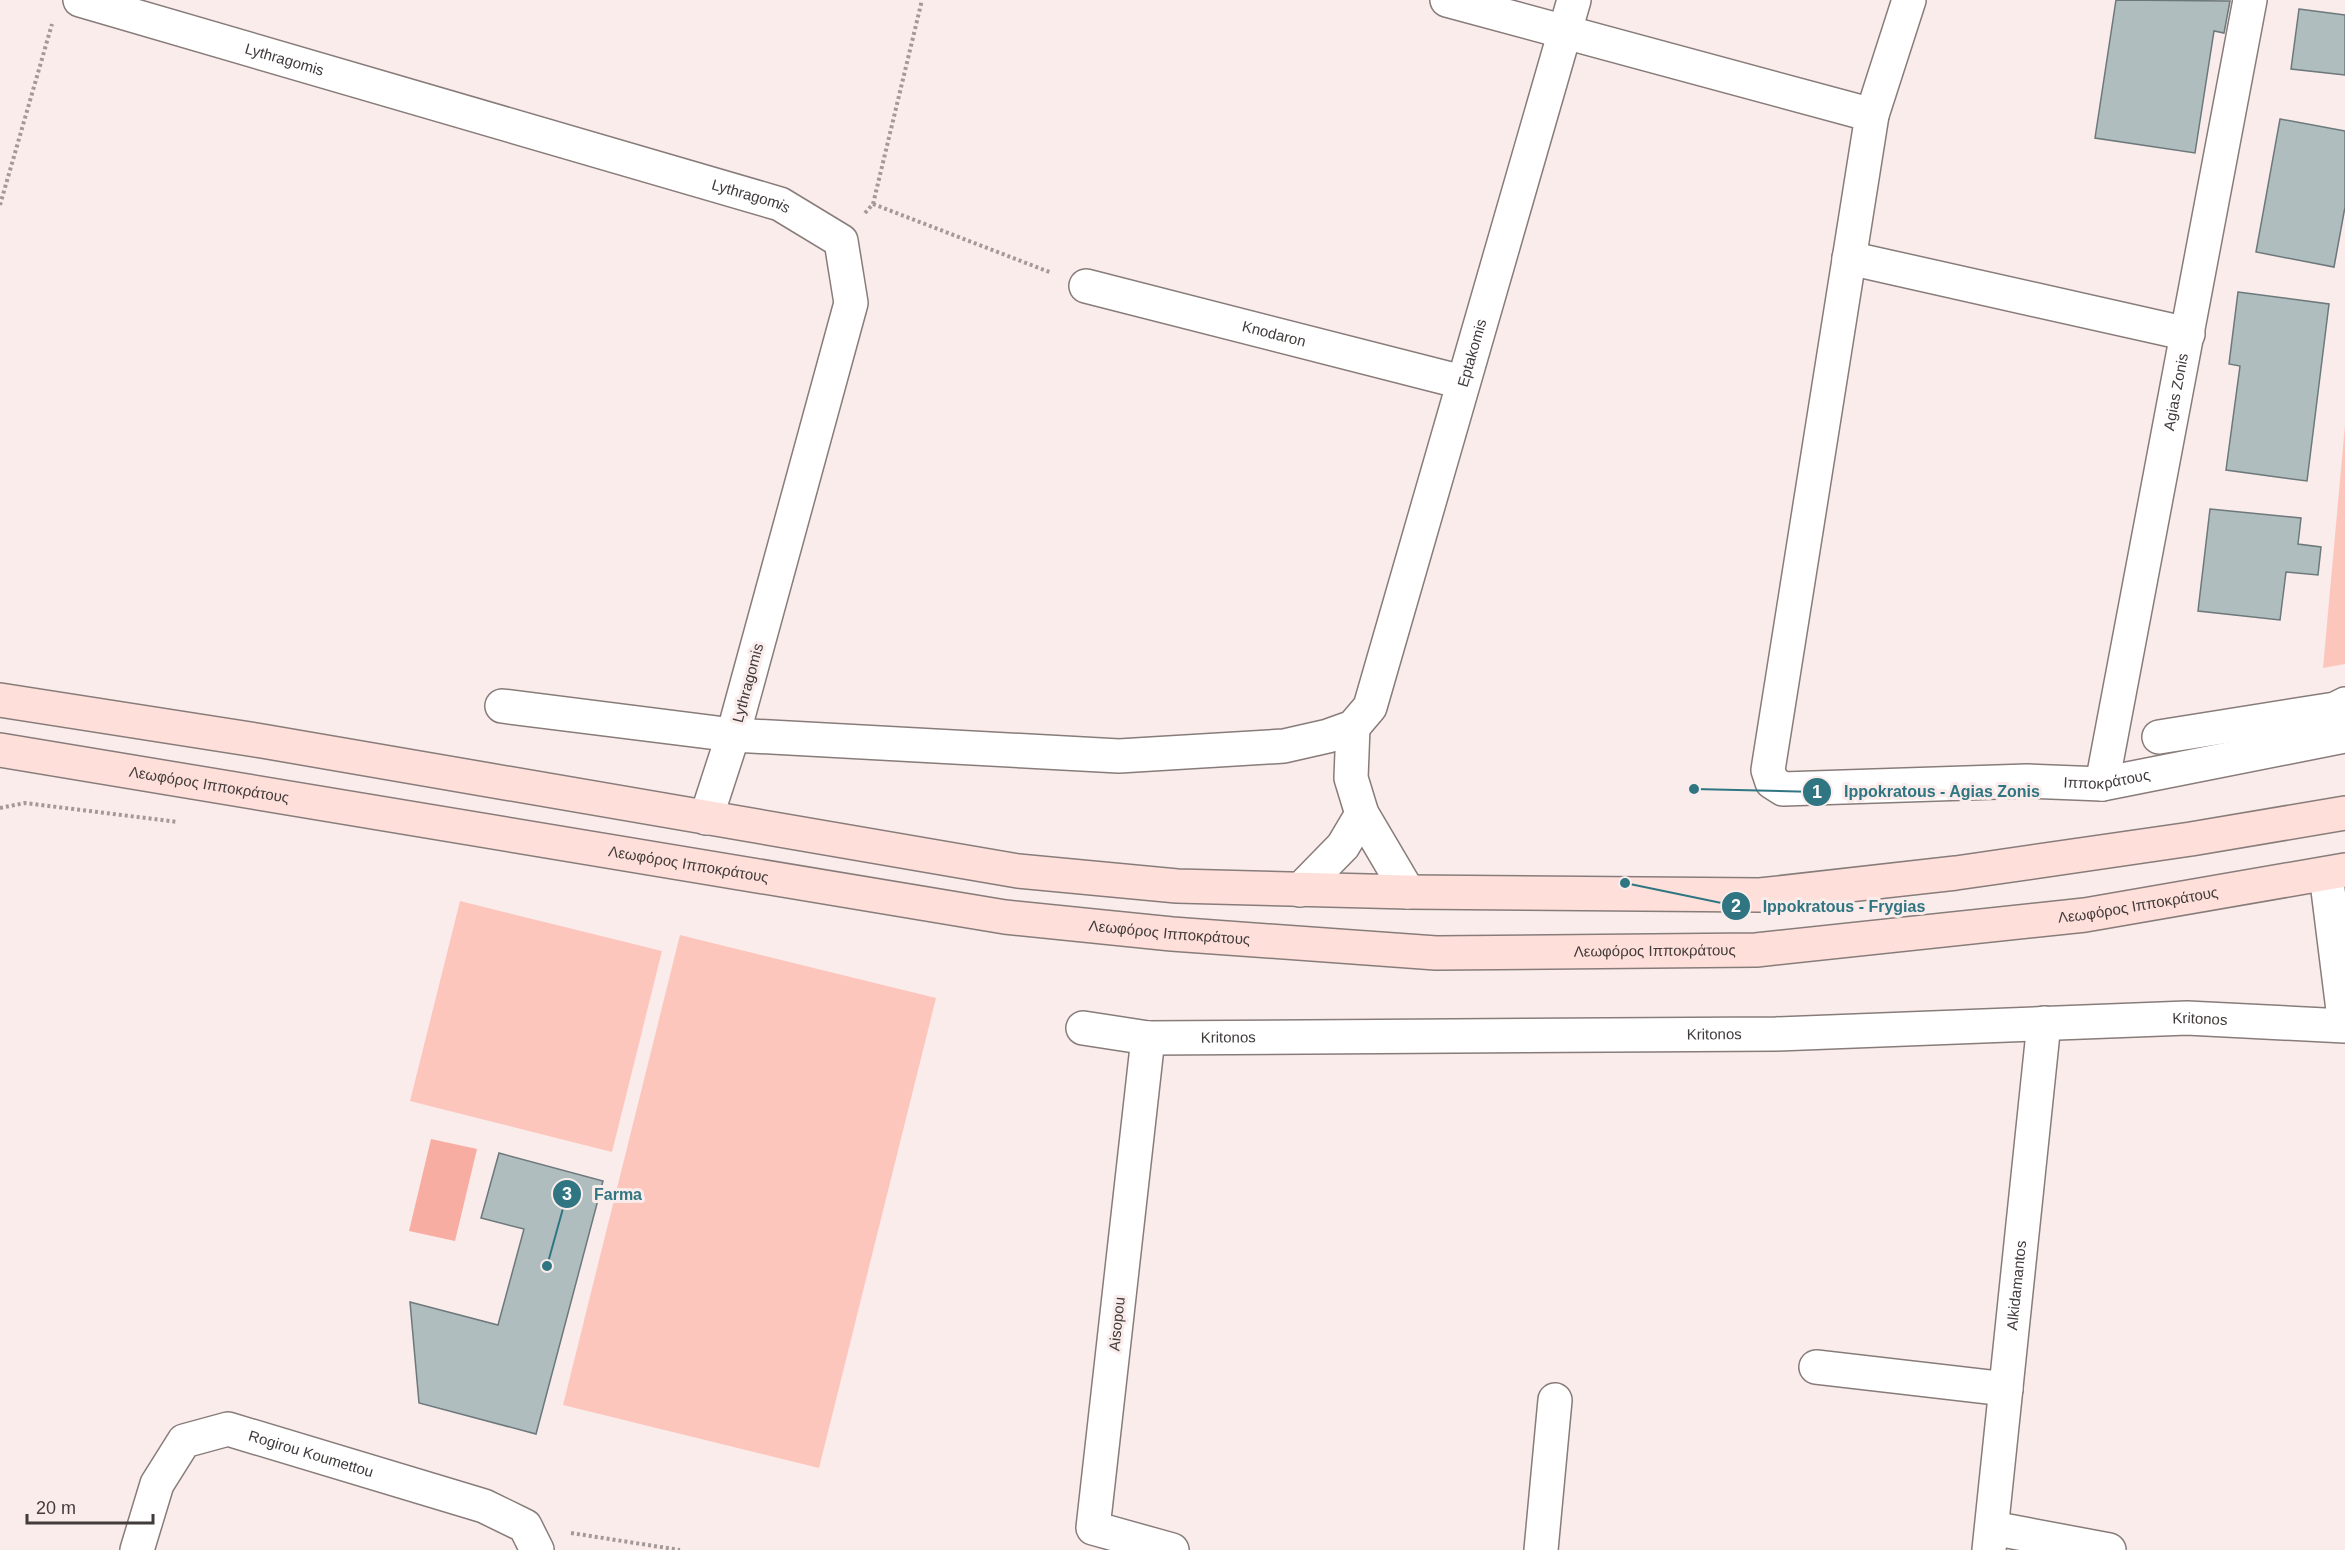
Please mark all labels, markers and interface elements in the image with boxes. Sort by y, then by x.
street label: Lythragomis [243,40,326,79]
street label: Lythragomis [710,176,794,216]
street label: Knodaron [1240,317,1308,350]
street label: Eptakomis [1454,317,1490,389]
street label: Agias Zonis [2160,352,2191,432]
street label: Lythragomis [729,641,766,724]
street label: Λεωφόρος Ιπποκράτους [128,763,291,806]
street label: Ιπποκράτους [2063,766,2151,792]
callout: Ippokratous - Agias Zonis [1802,775,2052,809]
text: 1 [1812,782,1822,802]
text: Ippokratous - Agias Zonis [1844,783,2040,800]
street label: Λεωφόρος Ιπποκράτους [607,842,770,886]
street label: Λεωφόρος Ιπποκράτους [2057,883,2219,926]
callout: Ippokratous - Frygias [1721,889,1938,923]
text: 2 [1731,896,1741,916]
text: Ippokratous - Frygias [1763,898,1925,915]
street label: Λεωφόρος Ιπποκράτους [1088,917,1251,948]
street label: Λεωφόρος Ιπποκράτους [1574,941,1736,960]
street label: Kritonos [2172,1009,2228,1028]
street label: Kritonos [1687,1025,1742,1043]
street label: Kritonos [1201,1028,1256,1046]
callout: Farma [552,1177,654,1211]
text: 3 [562,1184,572,1204]
text: Farma [594,1186,642,1203]
street label: Alkidamantos [2003,1240,2029,1331]
street label: Aisopou [1105,1296,1128,1352]
street label: Rogirou Koumettou [247,1427,375,1480]
scale bar [27,1487,153,1525]
text: 20 m [36,1498,76,1518]

